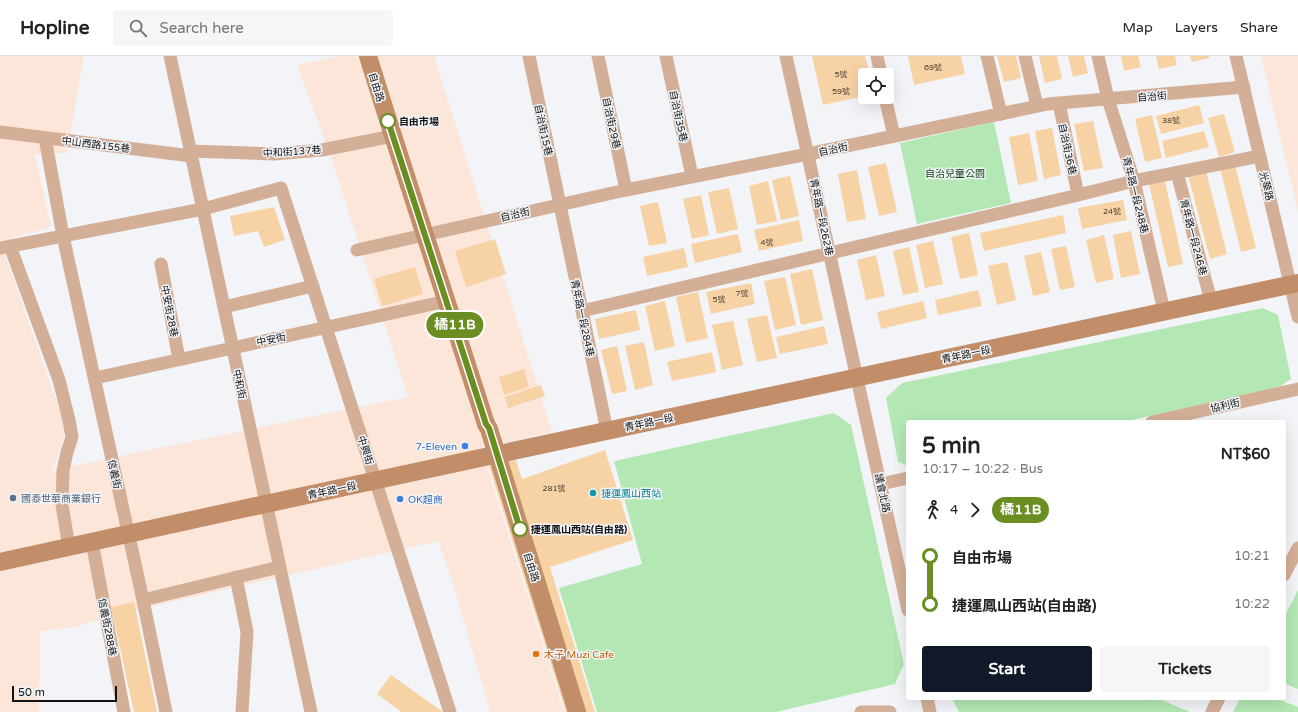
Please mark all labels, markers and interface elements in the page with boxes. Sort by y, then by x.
search box [113,10,393,46]
text: Hopline [20,17,89,39]
icon: search [127,17,149,39]
text: Search here [159,19,244,37]
text: Map [1123,19,1153,36]
text: Layers [1175,19,1218,36]
text: Share [1240,19,1278,36]
house number: 69號 [924,63,942,72]
map controls [858,68,894,104]
button: locate [858,68,894,104]
house number: 5號 [834,70,848,79]
street label: 自由路 [366,71,386,103]
house number: 59號 [832,87,850,96]
street label: 自治街35巷 [667,89,689,143]
street label: 自治街 [1137,90,1168,104]
street label: 自治街29巷 [600,96,622,150]
street label: 自治街15巷 [532,103,554,157]
marker: 自由市場 [380,113,396,129]
place label: 自由市場 [399,116,439,128]
house number: 38號 [1162,116,1180,125]
street label: 自治街36巷 [1056,122,1078,176]
street label: 中山西路155巷 [61,135,131,155]
street label: 自治街 [817,141,849,159]
street label: 中和街137巷 [262,144,322,160]
street label: 青年路一段248巷 [1120,156,1150,235]
park label: 自治兒童公園 [925,168,985,180]
street label: 光華路 [1257,170,1275,202]
street label: 青年路一段262巷 [807,177,835,257]
street label: 青年路一段246巷 [1177,198,1209,277]
street label: 自治街 [499,206,531,224]
house number: 24號 [1103,207,1121,216]
house number: 4號 [760,238,774,247]
street label: 青年路一段284巷 [568,278,596,358]
street label: 中安街28巷 [158,284,180,338]
house number: 7號 [735,289,749,298]
house number: 5號 [712,295,726,304]
line badge: 橘11B [427,312,483,338]
text: 橘11B [434,316,476,333]
street label: 中安街 [255,331,287,349]
street label: 青年路一段 [941,344,992,366]
street label: 中和街 [230,368,248,400]
street label: 協利街 [1209,397,1241,415]
street label: 青年路一段 [624,412,675,434]
text: 5 min [922,433,981,459]
street label: 中興街 [355,434,375,466]
place label: 7-Eleven [415,441,457,453]
marker: 7-Eleven [460,441,470,451]
text: NT$60 [1221,445,1270,463]
street label: 信義街 [105,458,123,490]
text: 10:17 – 10:22 · Bus [922,461,1043,477]
street label: 議會北路 [872,472,892,514]
street label: 青年路一段 [307,480,358,502]
house number: 281號 [542,484,566,493]
marker: 捷運鳳山西站 [588,488,598,498]
place label: 捷運鳳山西站 [601,488,661,500]
marker: 國泰世華商業銀行 [8,493,18,503]
place label: 國泰世華商業銀行 [21,493,101,505]
marker: OK超商 [395,494,405,504]
place label: OK超商 [408,494,443,506]
icon: walk [922,499,944,521]
icon: forward [964,499,986,521]
text: 橘11B [1000,501,1041,518]
text: 4 [950,502,958,518]
marker: 捷運鳳山西站(自由路) [512,521,528,537]
place label: 捷運鳳山西站(自由路) [530,524,627,536]
text: 10:21 [1234,548,1270,564]
text: 自由市場 [952,549,1012,567]
street label: 自由路 [521,551,541,583]
text: 10:22 [1234,596,1270,612]
street label: 信義街288巷 [96,597,119,657]
text: 捷運鳳山西站(自由路) [952,597,1096,615]
button: Start [922,646,1092,692]
button: Tickets [1100,646,1270,692]
marker: 木子 Muzi Cafe [531,649,541,659]
place label: 木子 Muzi Cafe [544,649,614,661]
scale bar [12,684,117,703]
text: 50 m [18,686,45,699]

